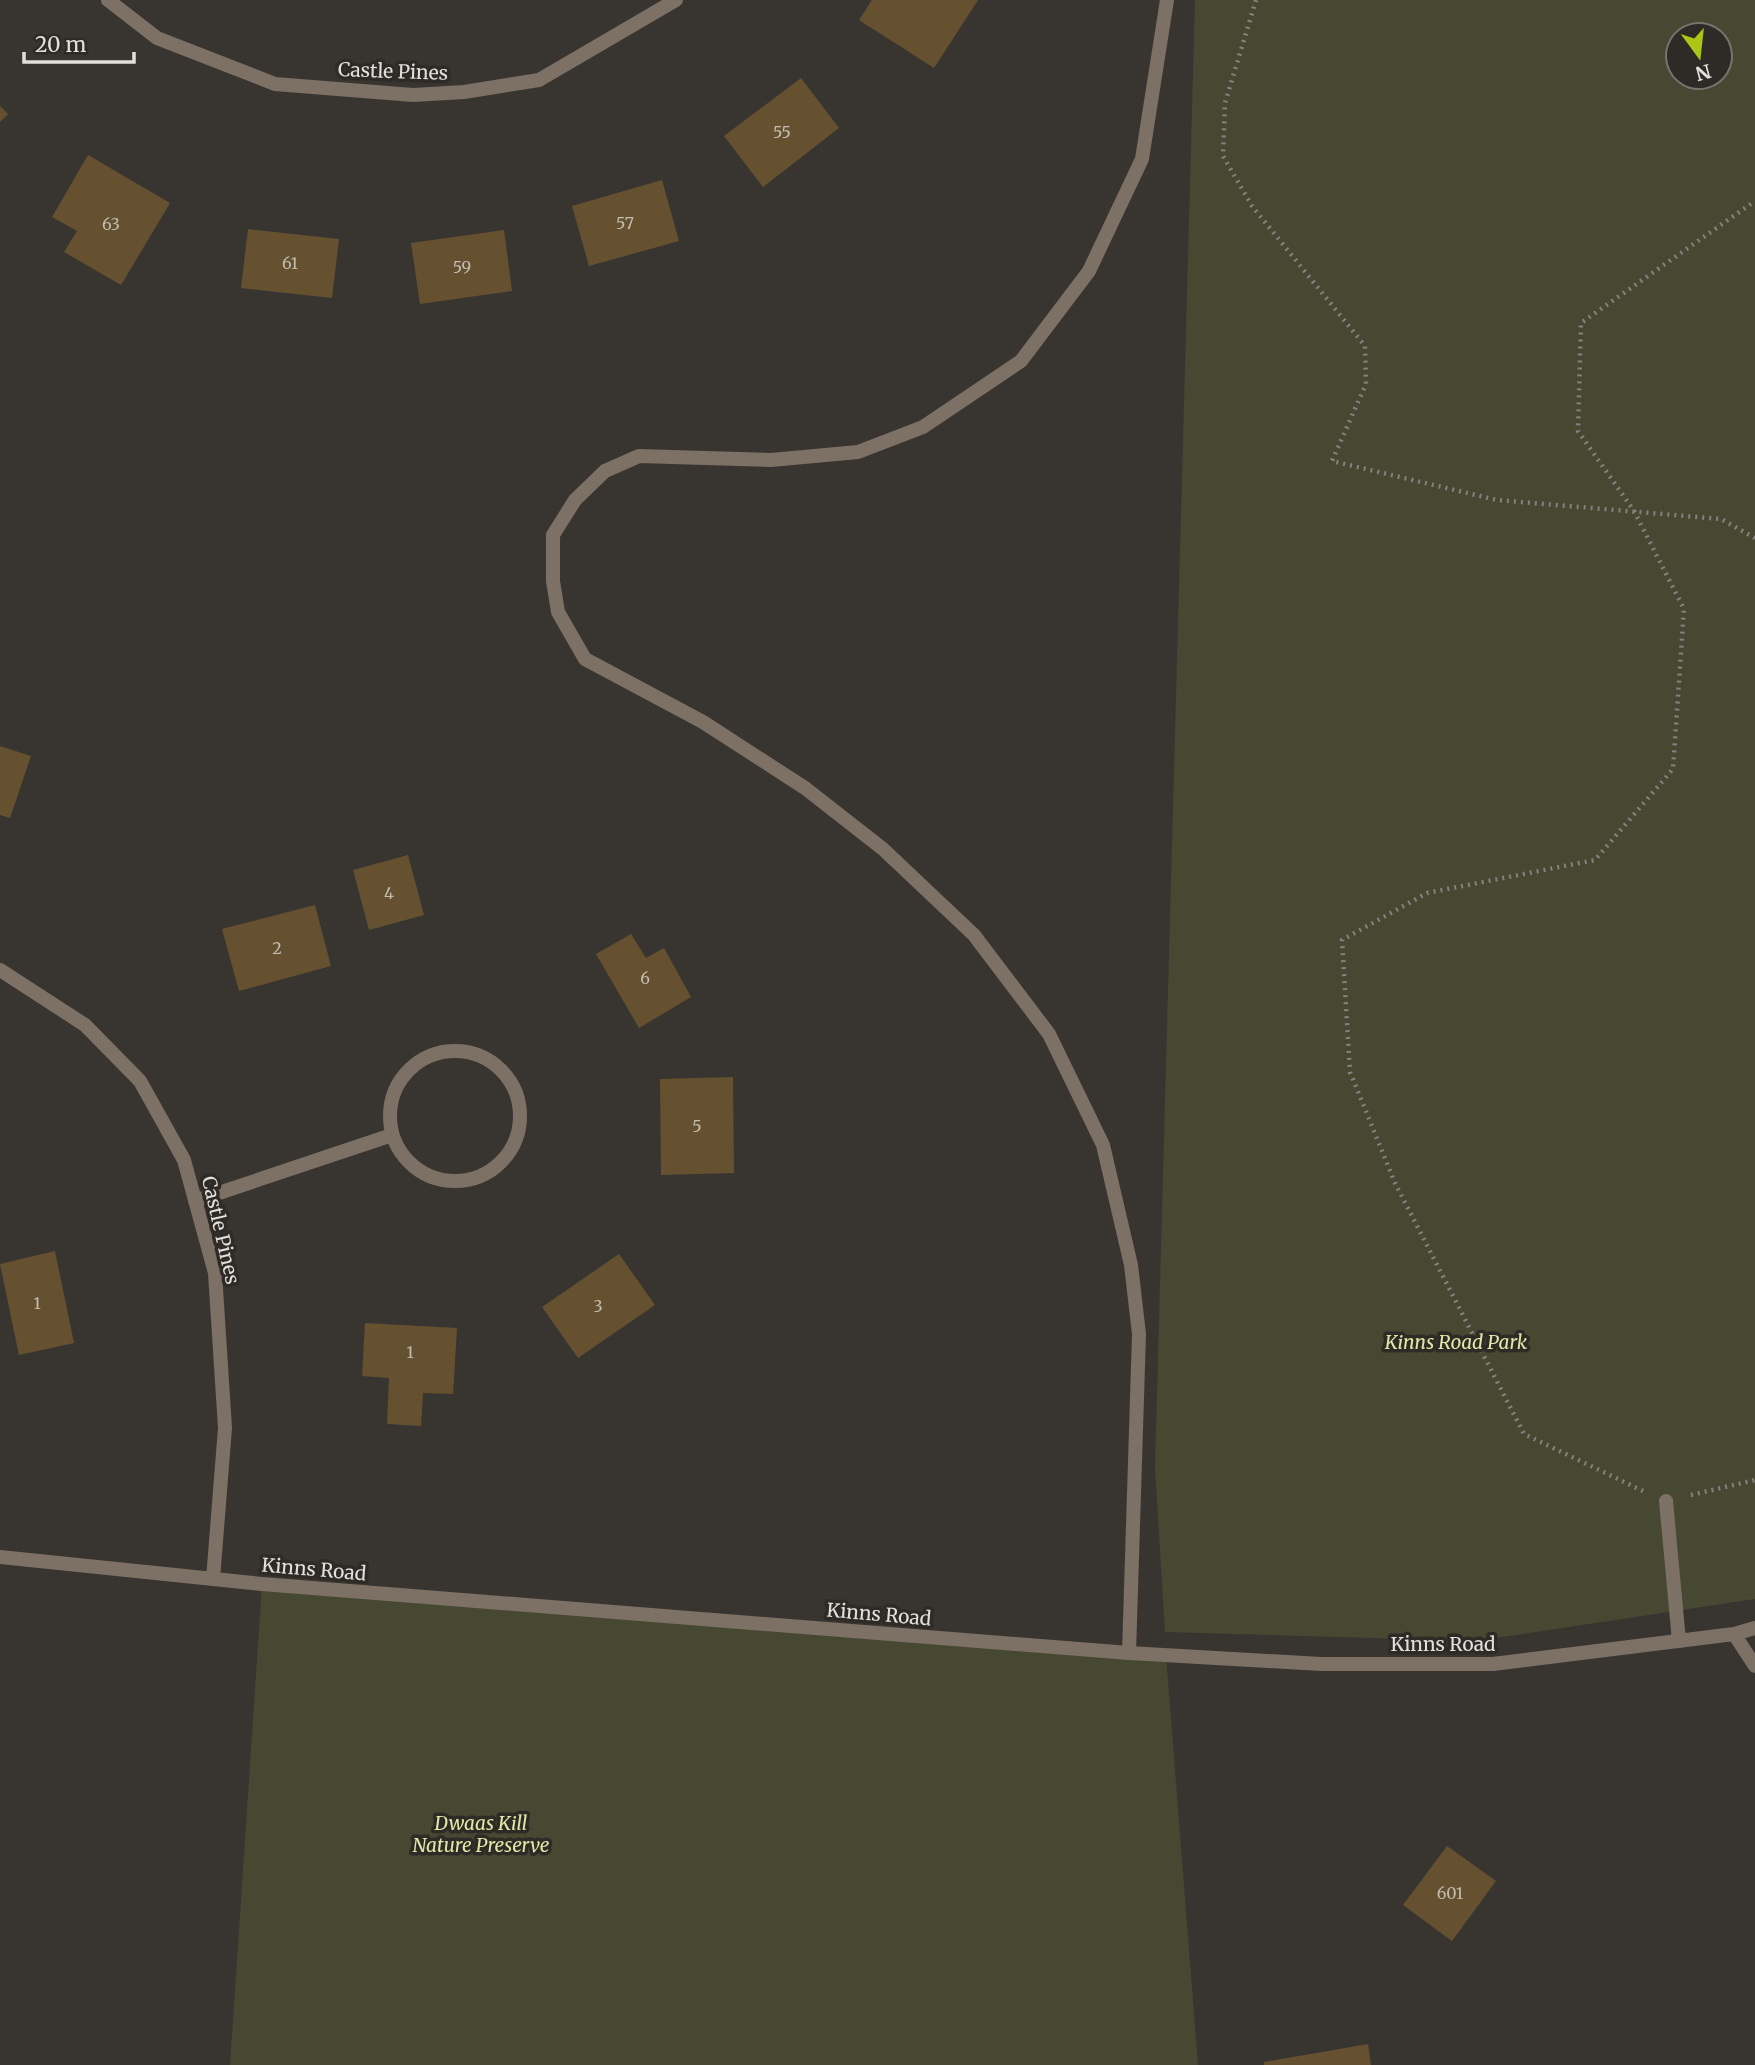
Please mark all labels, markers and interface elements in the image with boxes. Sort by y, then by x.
scale bar [24,21,135,65]
north arrow [1664,21,1734,91]
text: 20 m [35,31,87,58]
street label: Castle Pines [338,57,448,85]
text: N [1693,59,1714,86]
house number: 55 [773,122,791,142]
house number: 57 [616,213,634,233]
house number: 63 [102,214,120,234]
house number: 61 [282,253,298,273]
house number: 59 [453,257,471,277]
house number: 4 [384,883,394,903]
house number: 2 [272,938,282,958]
house number: 6 [640,968,650,988]
house number: 5 [692,1116,702,1136]
street label: Castle Pines [197,1174,245,1286]
house number: 1 [33,1293,41,1313]
house number: 3 [593,1296,603,1316]
park label: Kinns Road Park [1384,1330,1528,1354]
house number: 1 [406,1342,414,1362]
street label: Kinns Road [261,1552,367,1586]
street label: Kinns Road [826,1597,932,1631]
street label: Kinns Road [1391,1632,1495,1656]
park label: Dwaas Kill Nature Preserve [412,1811,550,1857]
house number: 601 [1437,1883,1463,1903]

